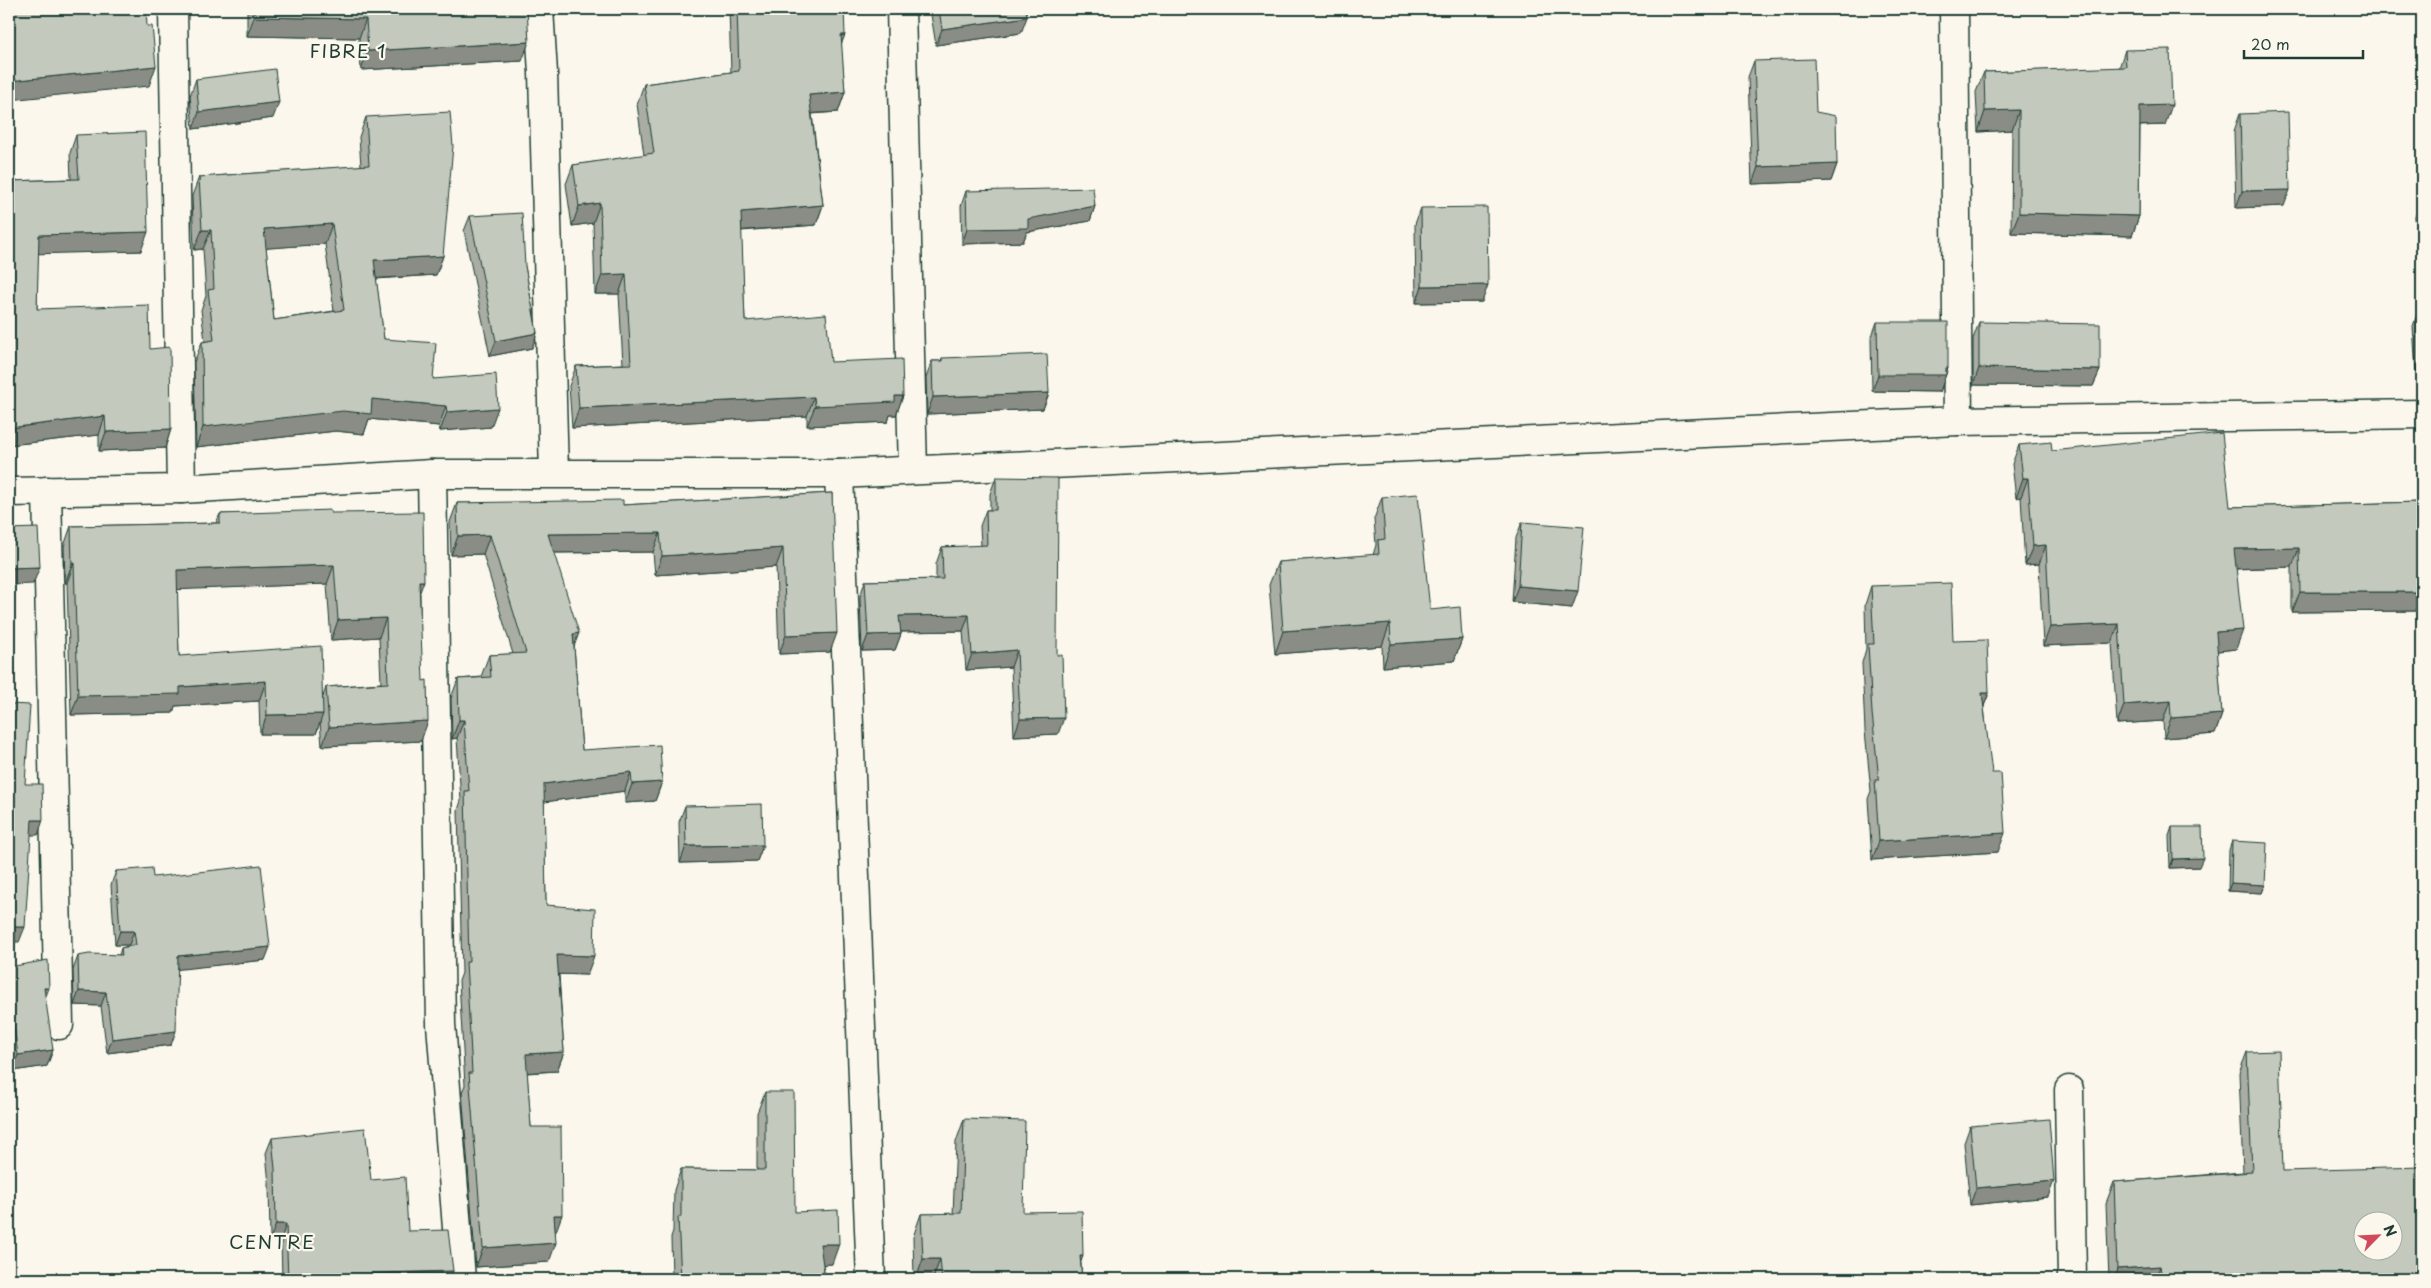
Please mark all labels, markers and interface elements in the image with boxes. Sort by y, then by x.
scale bar [2244,28,2362,60]
text: 20 m [2251,32,2290,55]
district label: FIBRE 1 [310,36,386,64]
north arrow [2354,1210,2404,1260]
text: N [2378,1221,2402,1240]
district label: CENTRE [229,1227,315,1255]

